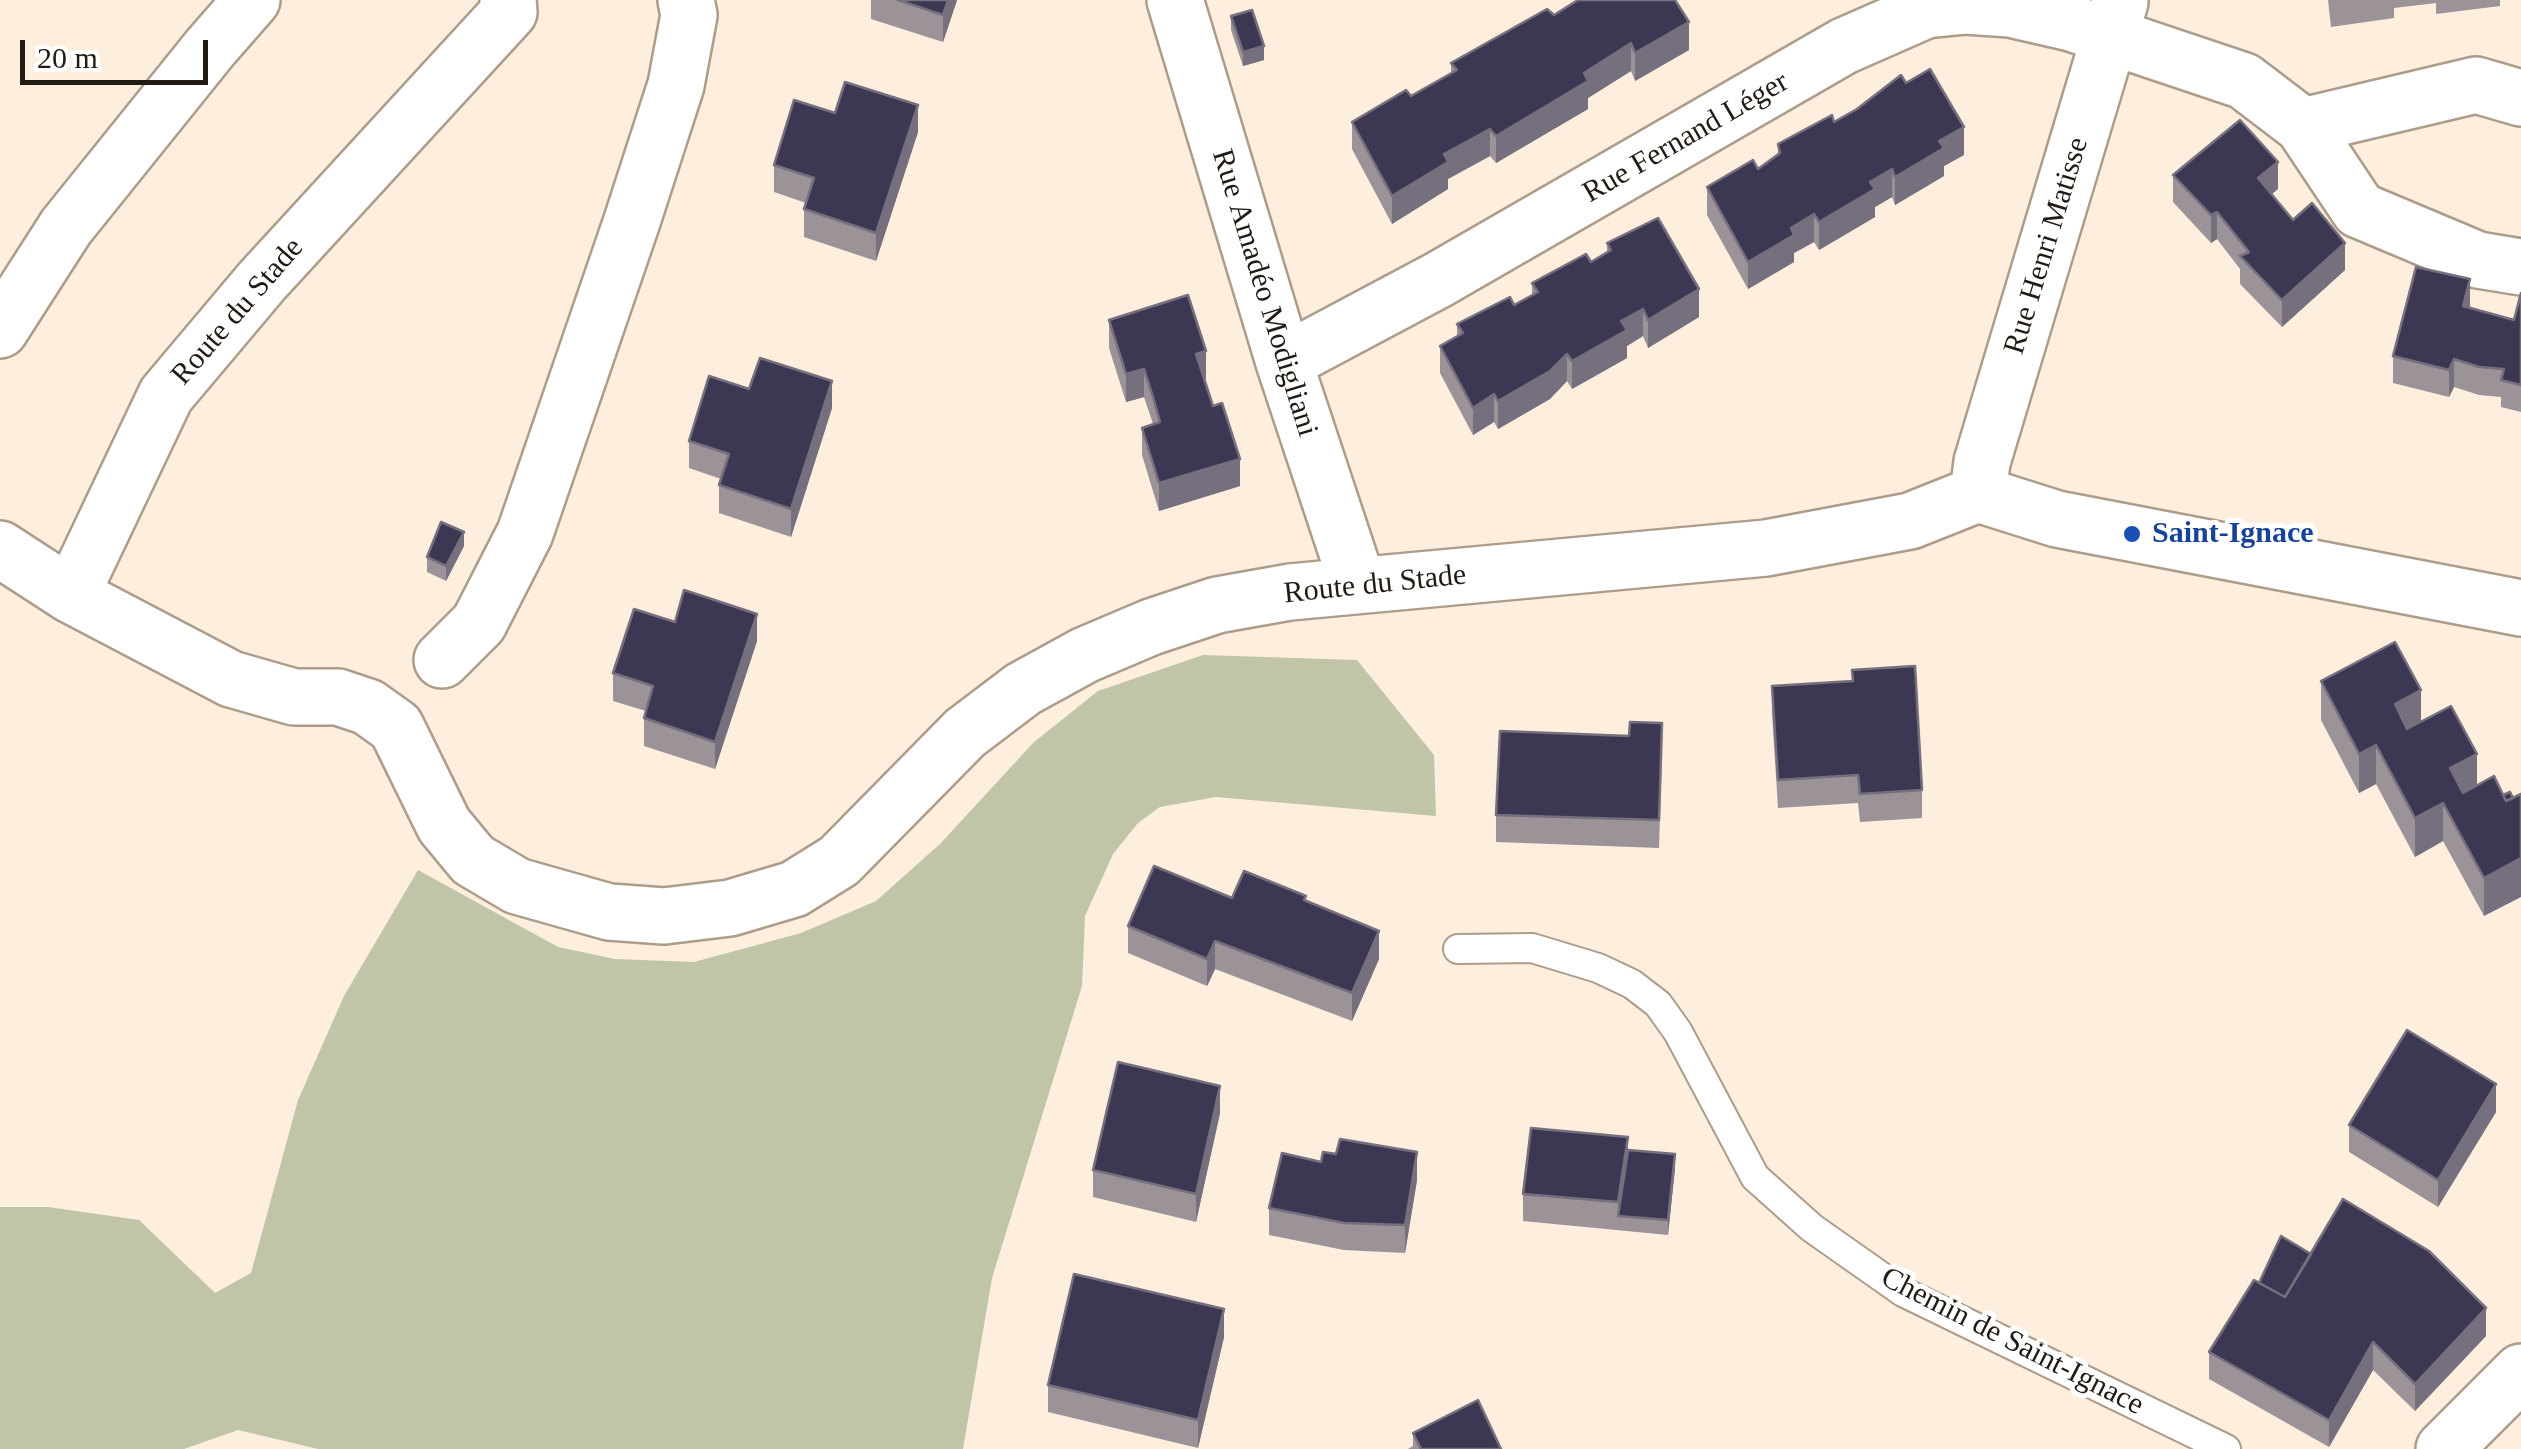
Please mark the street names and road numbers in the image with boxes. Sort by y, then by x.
street label: Rue Fernand Léger [1577,65,1795,211]
street label: Rue Henri Matisse [1997,133,2097,359]
street label: Rue Amadéo Modigliani [1203,145,1325,441]
street label: Route du Stade [164,231,312,393]
street label: Route du Stade [1282,558,1468,612]
street label: Chemin de Saint-Ignace [1875,1260,2149,1424]

